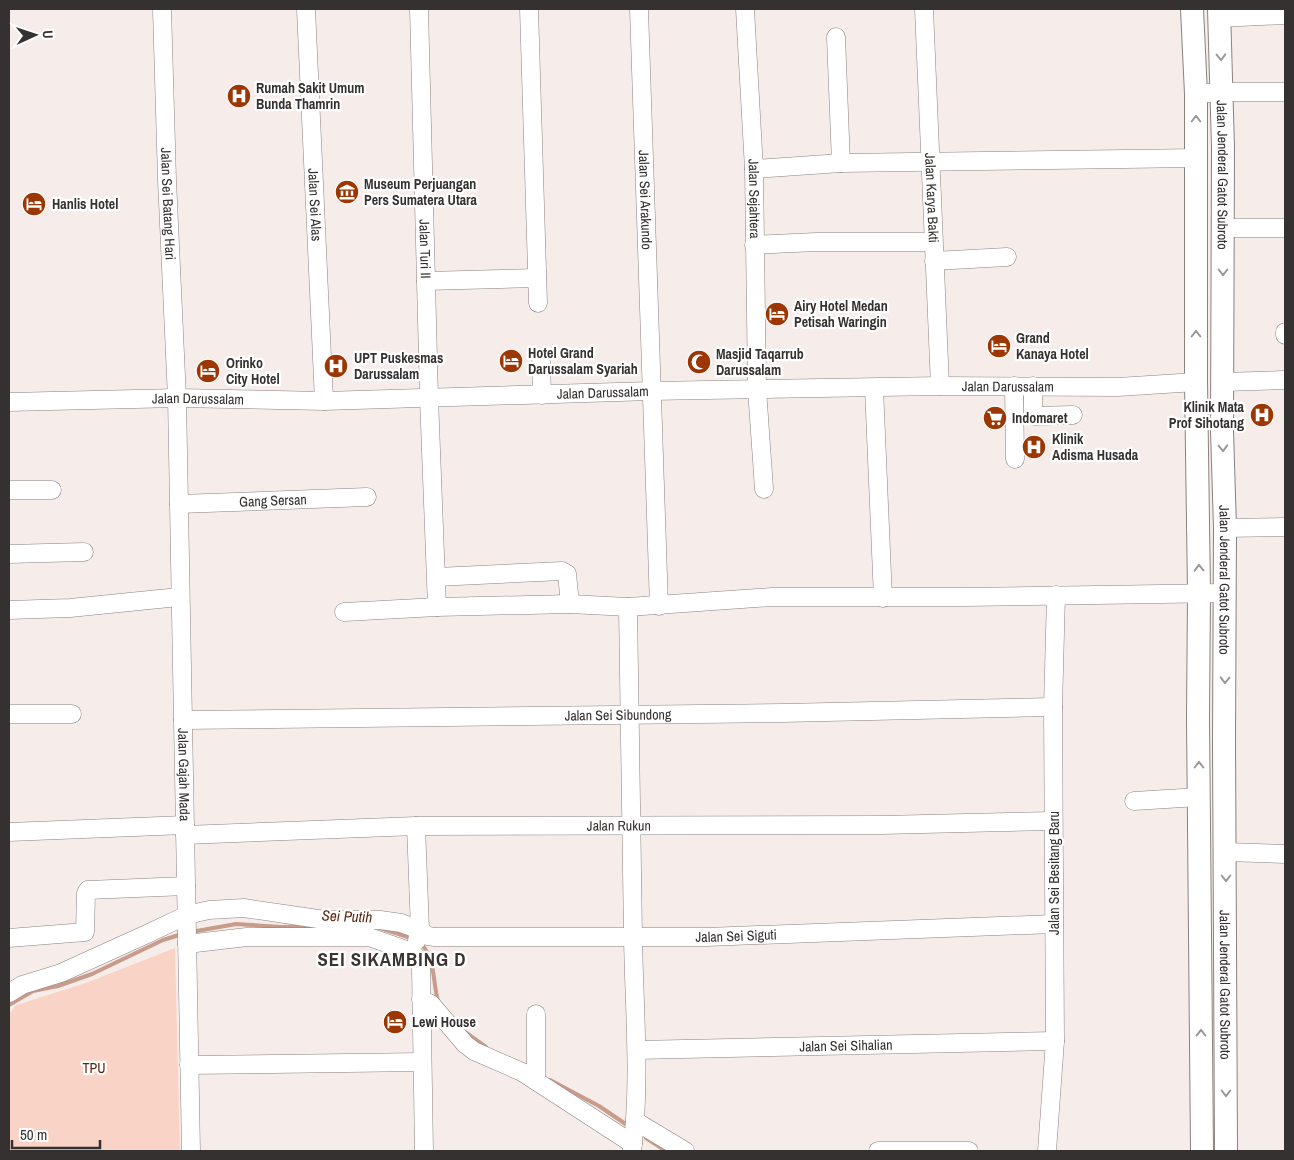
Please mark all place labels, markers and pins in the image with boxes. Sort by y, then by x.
place label: Rumah Sakit Umum Bunda Thamrin [256,79,364,113]
hospital icon: Rumah Sakit Umum Bunda Thamrin [226,83,252,109]
place label: Museum Perjuangan Pers Sumatera Utara [364,175,478,209]
museum icon: Museum Perjuangan Pers Sumatera Utara [334,179,360,205]
hotel icon: Hanlis Hotel [21,191,47,217]
place label: Hanlis Hotel [52,195,118,213]
place label: Airy Hotel Medan Petisah Waringin [794,297,888,331]
hotel icon: Airy Hotel Medan Petisah Waringin [764,301,790,327]
place label: Grand Kanaya Hotel [1016,329,1089,363]
hotel icon: Grand Kanaya Hotel [986,333,1012,359]
place label: Hotel Grand Darussalam Syariah [528,344,638,378]
place label: Masjid Taqarrub Darussalam [716,345,804,379]
hotel icon: Hotel Grand Darussalam Syariah [498,348,524,374]
place label: UPT Puskesmas Darussalam [354,349,443,383]
mosque icon: Masjid Taqarrub Darussalam [686,349,712,375]
hospital icon: UPT Puskesmas Darussalam [323,353,349,379]
place label: Orinko City Hotel [226,354,280,388]
hotel icon: Orinko City Hotel [195,358,221,384]
place label: Klinik Mata Prof Sihotang [1169,398,1245,432]
hospital icon: Klinik Mata Prof Sihotang [1249,402,1275,428]
supermarket icon: Indomaret [982,405,1008,431]
place label: Indomaret [1012,409,1068,427]
place label: Klinik Adisma Husada [1052,430,1139,464]
hospital icon: Klinik Adisma Husada [1021,434,1047,460]
hotel icon: Lewi House [382,1009,408,1035]
place label: Lewi House [412,1013,476,1031]

